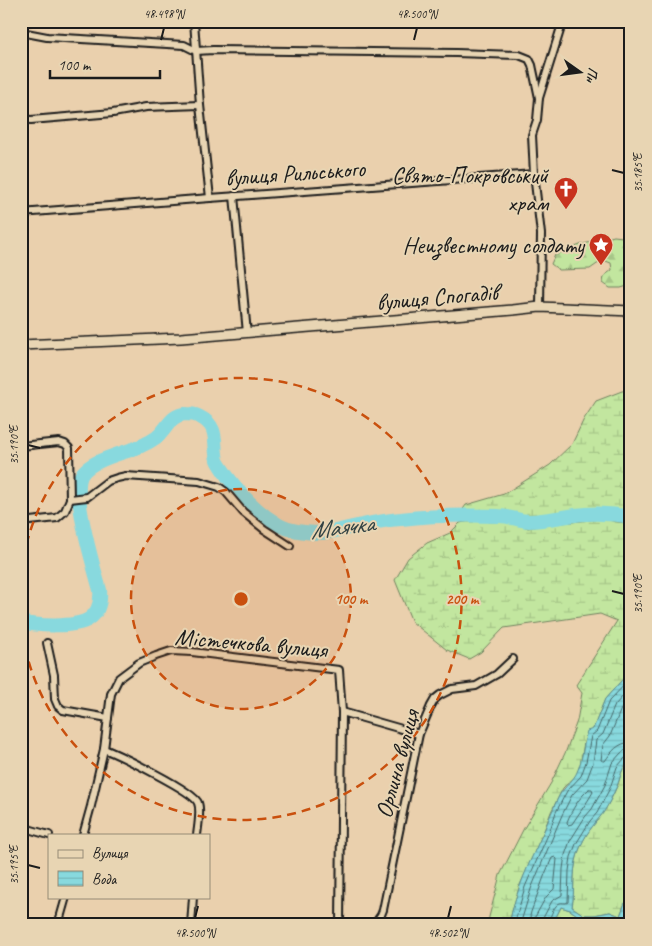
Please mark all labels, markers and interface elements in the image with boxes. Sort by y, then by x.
text: 48.498°N [144,6,186,22]
text: 48.500°N [397,6,439,22]
scale bar [50,48,160,80]
north arrow [554,48,604,98]
text: 100 m [58,56,92,75]
text: Пн [582,66,602,85]
text: 35.185°E [630,152,646,193]
street label: вулиця Рильського [224,153,367,193]
place label: Свято-Покровський храм [392,160,550,218]
church icon: Свято-Покровський храм [553,176,579,210]
place label: Неизвестному солдату [403,230,586,261]
place icon: Неизвестному солдату [588,232,614,266]
street label: вулиця Спогадів [375,276,505,317]
text: 35.190°E [6,424,22,465]
water label: Маячка [308,507,379,547]
text: 35.190°E [630,573,646,614]
centre of rings [232,590,250,608]
text: 100 m [335,590,369,609]
text: 200 m [446,590,480,609]
street label: Містечкова вулиця [174,621,330,665]
street label: Орлина вулиця [368,705,426,821]
legend [48,834,210,898]
text: 35.195°E [6,844,22,885]
text: Вулиця [92,844,129,863]
text: Вода [92,870,117,889]
text: 48.500°N [175,925,217,941]
text: 48.502°N [428,925,470,941]

